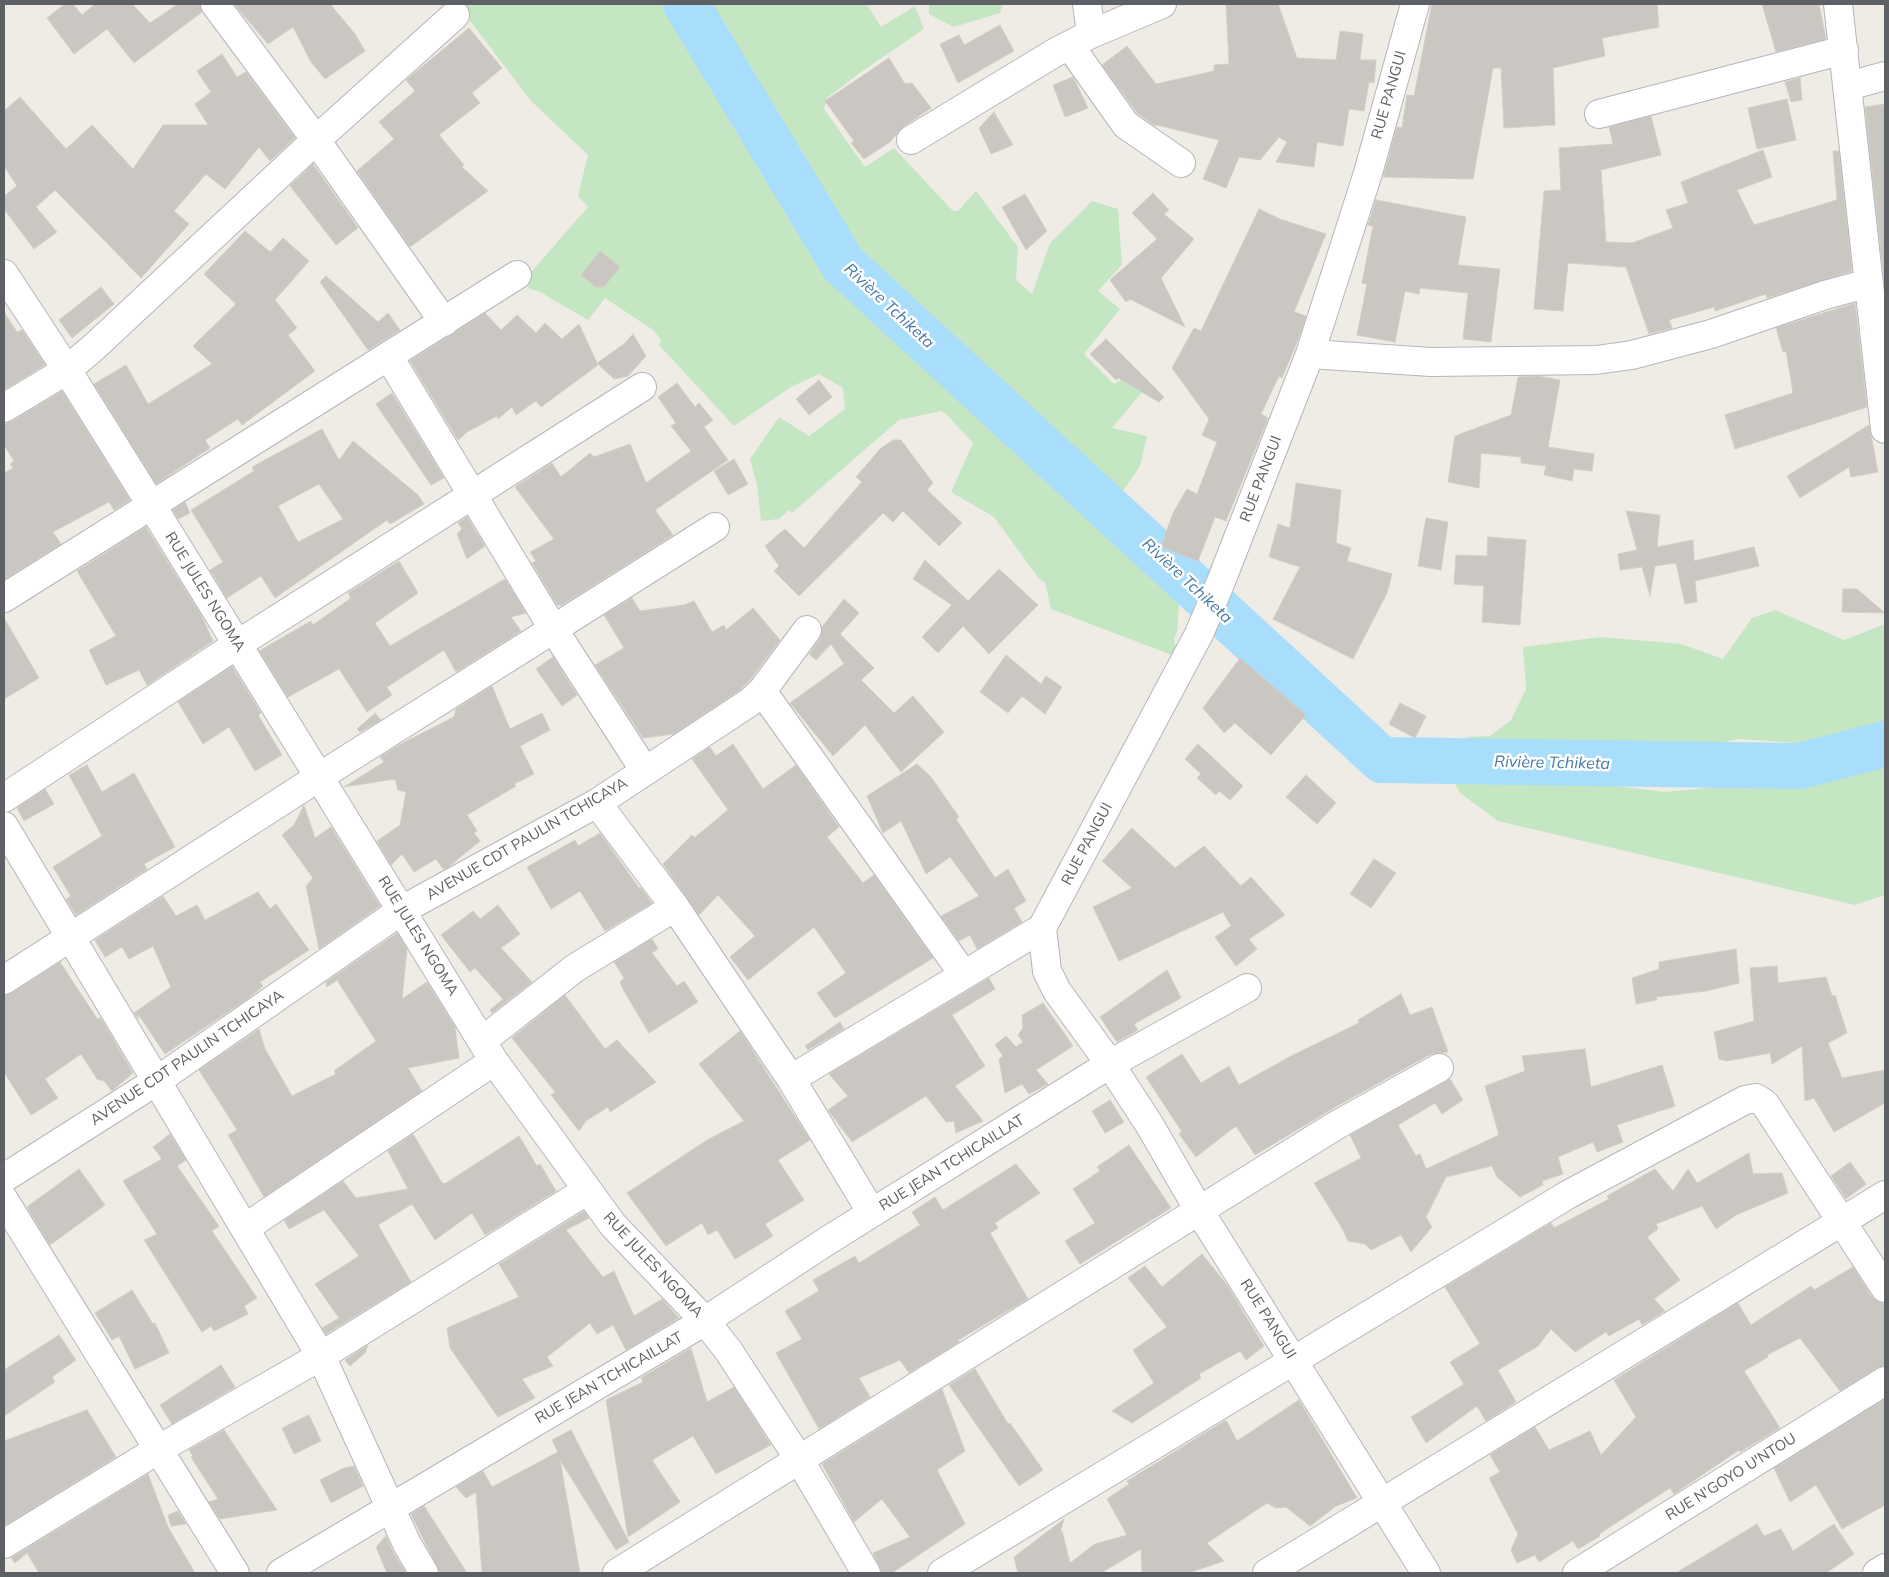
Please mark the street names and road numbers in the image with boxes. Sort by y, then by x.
street label: RUE PANGUI [1368,49,1410,141]
street label: RUE PANGUI [1236,433,1286,525]
street label: RUE JULES NGOMA [161,529,249,655]
street label: AVENUE CDT PAULIN TCHICAYA [423,774,631,904]
street label: RUE PANGUI [1058,800,1116,888]
street label: RUE JULES NGOMA [374,873,462,999]
street label: AVENUE CDT PAULIN TCHICAYA [87,986,287,1130]
street label: RUE JEAN TCHICAILLAT [876,1111,1028,1215]
street label: RUE JULES NGOMA [599,1209,707,1321]
street label: RUE PANGUI [1236,1276,1300,1362]
street label: RUE JEAN TCHICAILLAT [532,1328,686,1428]
street label: RUE N'GOYO U'NTOU [1662,1429,1800,1525]

